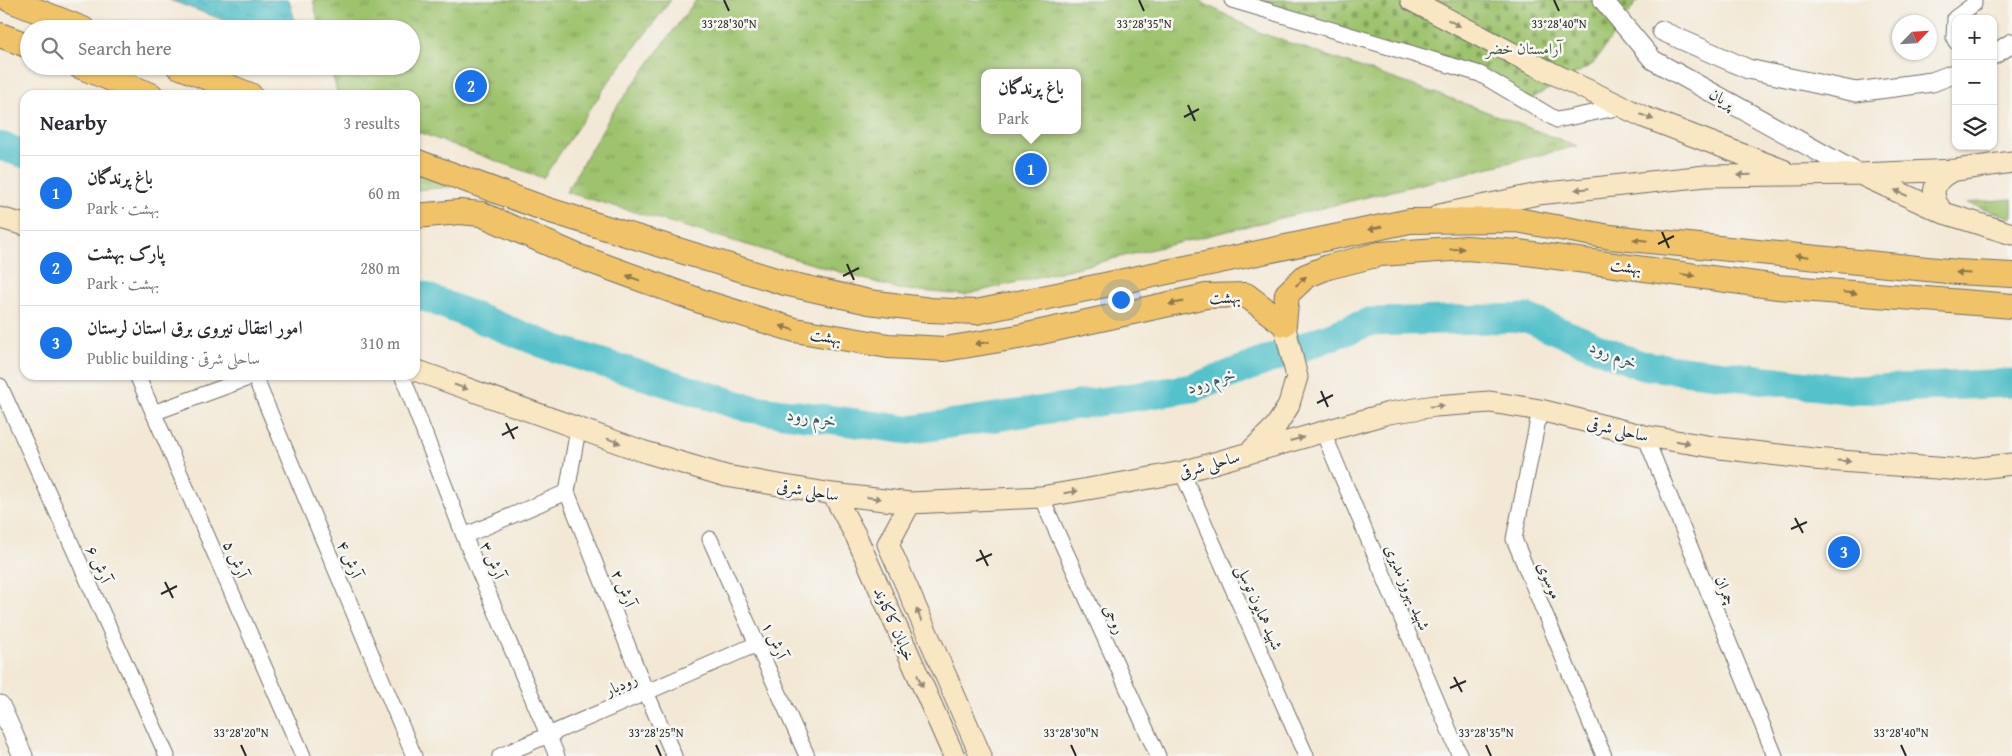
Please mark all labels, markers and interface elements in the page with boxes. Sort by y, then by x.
text: 33°28'30"N [701,15,757,32]
text: 33°28'35"N [1116,15,1172,32]
text: 33°28'40"N [1531,15,1587,32]
north arrow [1892,15,1937,60]
map controls [1952,15,1997,150]
button: + [1952,15,1997,60]
one-way arrow [1447,19,1461,27]
search box [20,20,420,75]
icon: search [38,34,66,62]
text: Search here [78,34,172,62]
park label: آرامستان خضر [1484,36,1564,60]
button: − [1952,60,1997,105]
pin: 2 [455,67,487,105]
popup [981,69,1081,134]
text: باغ پرندگان [998,73,1064,101]
street label: پریان [1705,81,1741,116]
button: layers [1952,105,1997,150]
text: Park [998,106,1029,130]
text: Nearby [40,107,107,138]
text: 3 results [343,111,400,135]
one-way arrow [1640,114,1654,122]
pin: 1 [1015,150,1047,188]
text: باغ پرندگان [87,163,153,191]
one-way arrow [1736,171,1752,179]
text: 1 [52,181,60,205]
text: 60 m [368,181,400,205]
one-way arrow [1574,185,1590,193]
one-way arrow [1894,189,1908,197]
text: Park · بهشت [87,196,159,220]
one-way arrow [1367,224,1382,232]
one-way arrow [1632,236,1648,244]
text: پارک بهشت [87,238,164,266]
one-way arrow [1450,244,1466,252]
street label: بهشت [1609,252,1643,280]
one-way arrow [1793,252,1809,260]
text: 2 [52,256,60,280]
text: 280 m [360,256,400,280]
one-way arrow [1955,268,1971,276]
text: Park · بهشت [87,271,159,295]
one-way arrow [1680,271,1696,279]
one-way arrow [625,273,640,281]
one-way arrow [1294,275,1306,287]
street label: بهشت [1209,285,1241,309]
your location [1108,287,1134,313]
one-way arrow [1842,289,1858,297]
one-way arrow [1168,299,1183,307]
text: امور انتقال نیروی برق استان لرستان [87,313,303,341]
street label: بهشت [808,321,844,351]
one-way arrow [779,323,794,331]
text: 3 [52,331,60,355]
text: 310 m [360,331,400,355]
water label: خرم رود [1585,332,1642,378]
one-way arrow [974,340,990,348]
text: Public building · ساحلی شرقی [87,346,260,370]
water label: خرم رود [1183,359,1240,403]
one-way arrow [453,384,468,391]
water label: خرم رود [785,400,839,437]
one-way arrow [1429,402,1445,410]
street label: ساحلی شرقی [1585,410,1651,448]
one-way arrow [1289,435,1305,443]
one-way arrow [606,438,621,445]
one-way arrow [1675,439,1691,447]
street label: ساحلی شرقی [1176,444,1242,484]
one-way arrow [1836,458,1852,466]
street label: ساحلی شرقی [775,473,841,507]
one-way arrow [1063,488,1079,496]
one-way arrow [867,494,883,502]
pin: 3 [1828,533,1860,571]
street label: آرش ۵ [217,537,255,583]
street label: آرش ۴ [331,537,369,583]
street label: آرش ۳ [474,538,512,584]
street label: شهید بهروز مدیری [1379,540,1437,634]
street label: آرش ۶ [80,541,118,588]
street label: موسوی [1531,558,1569,602]
street label: شهید همایون توسلی [1230,560,1290,654]
street label: آرش ۲ [606,566,643,612]
street label: چمران [1709,572,1743,608]
street label: خیابان کاکاوند [868,583,922,665]
street label: روحی [1098,600,1132,638]
one-way arrow [915,608,923,622]
street label: آرش ۱ [756,617,794,664]
street label: رودبار [599,666,641,703]
one-way arrow [917,674,925,688]
text: 33°28'20"N [213,724,269,741]
text: 33°28'25"N [628,724,684,741]
text: 33°28'30"N [1043,724,1099,741]
text: 33°28'35"N [1458,724,1514,741]
text: 33°28'40"N [1873,724,1929,741]

